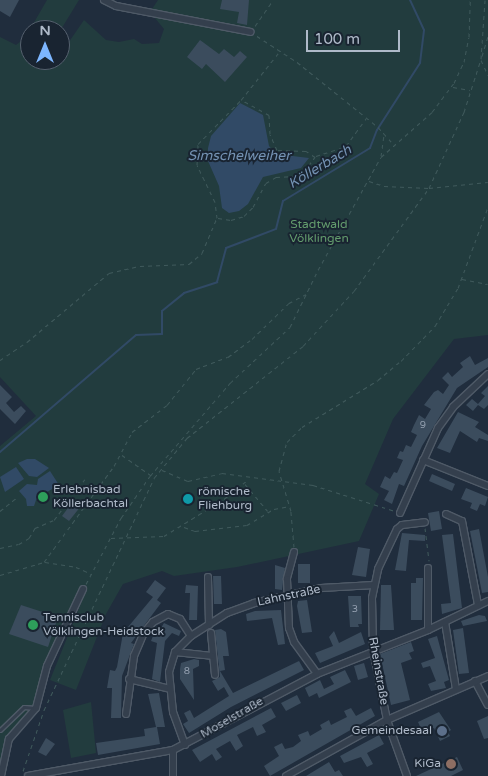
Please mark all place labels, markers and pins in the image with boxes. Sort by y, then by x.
place label: Erlebnisbad Köllerbachtal [53,483,128,511]
place label: römische Fliehburg [198,485,252,513]
marker: Erlebnisbad Köllerbachtal [37,491,49,503]
marker: römische Fliehburg [182,493,194,505]
place label: Tennisclub Völklingen-Heidstock [43,611,164,639]
marker: Tennisclub Völklingen-Heidstock [27,619,39,631]
place label: Gemeindesaal [351,724,432,738]
marker: Gemeindesaal [436,725,448,737]
place label: KiGa [414,757,441,771]
marker: KiGa [445,758,457,770]

